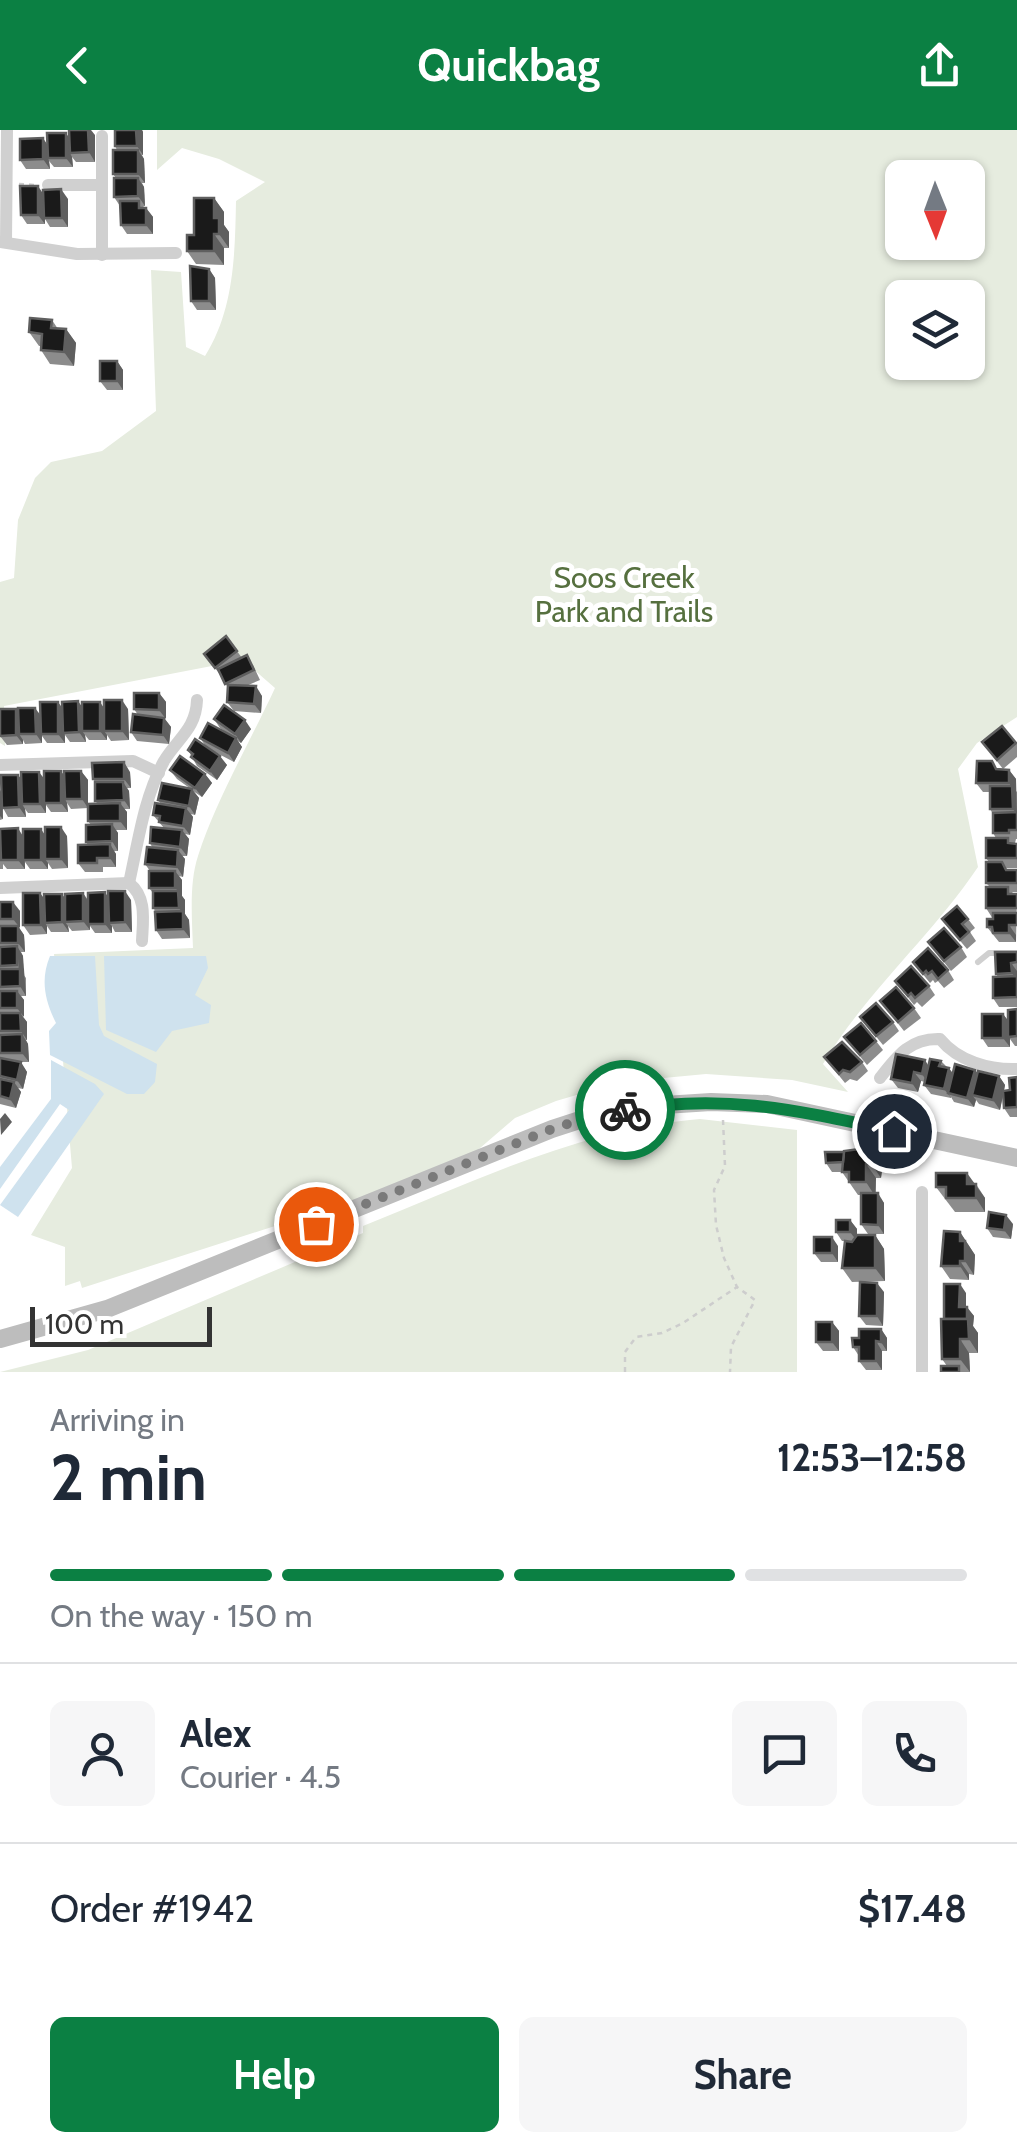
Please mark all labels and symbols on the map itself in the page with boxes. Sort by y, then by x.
north arrow [885,160,985,260]
park label: Soos Creek Park and Trails [535,559,713,630]
courier [575,1060,675,1160]
pin [852,1089,937,1174]
pin [274,1182,359,1267]
scale bar [30,1302,212,1346]

